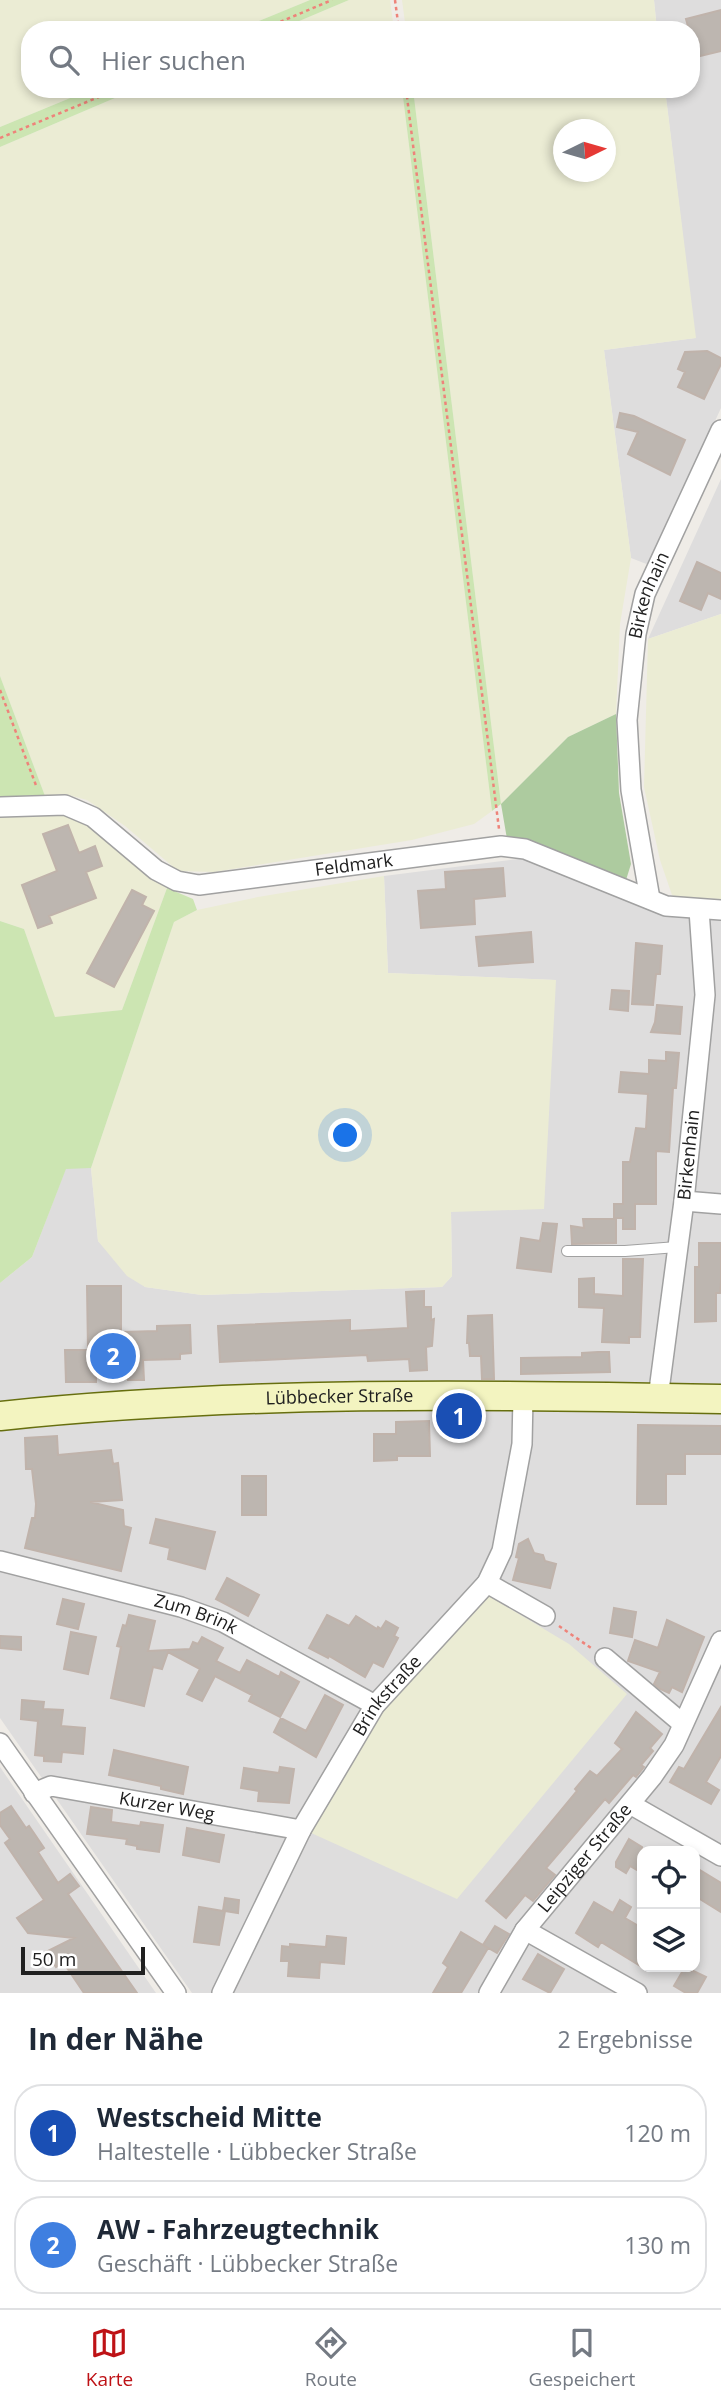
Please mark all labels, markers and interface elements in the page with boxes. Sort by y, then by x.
search box [21,21,700,98]
icon: search [45,41,83,79]
text: Hier suchen [101,42,246,78]
north arrow [553,119,616,182]
street label: Birkenhain [622,548,674,641]
street label: Feldmark [313,847,395,881]
street label: Birkenhain [671,1108,704,1201]
your location [328,1118,362,1152]
pin: 2 [90,1330,136,1382]
street label: Lübbecker Straße [265,1383,413,1409]
pin: 1 [436,1390,482,1442]
street label: Zum Brink [152,1588,243,1639]
street label: Brinkstraße [346,1649,426,1740]
street label: Kurzer Weg [117,1785,217,1826]
street label: Leipziger Straße [532,1798,636,1917]
map controls [637,1846,700,1972]
button: locate [637,1846,700,1909]
button: layers [637,1909,700,1972]
scale bar [21,1944,145,1976]
text: 50 m [32,1946,76,1972]
text: In der Nähe [28,2018,204,2059]
text: 2 Ergebnisse [557,2023,693,2055]
text: Westscheid Mitte [97,2099,322,2135]
text: 1 [46,2117,60,2149]
text: 120 m [624,2117,691,2149]
text: Haltestelle · Lübbecker Straße [97,2135,417,2167]
text: AW - Fahrzeugtechnik [97,2211,379,2247]
text: 2 [46,2229,60,2261]
text: 130 m [624,2229,691,2261]
text: Geschäft · Lübbecker Straße [97,2247,398,2279]
tab: Karte [86,2324,133,2392]
tab: Route [305,2324,357,2392]
tab: Gespeichert [529,2324,635,2392]

